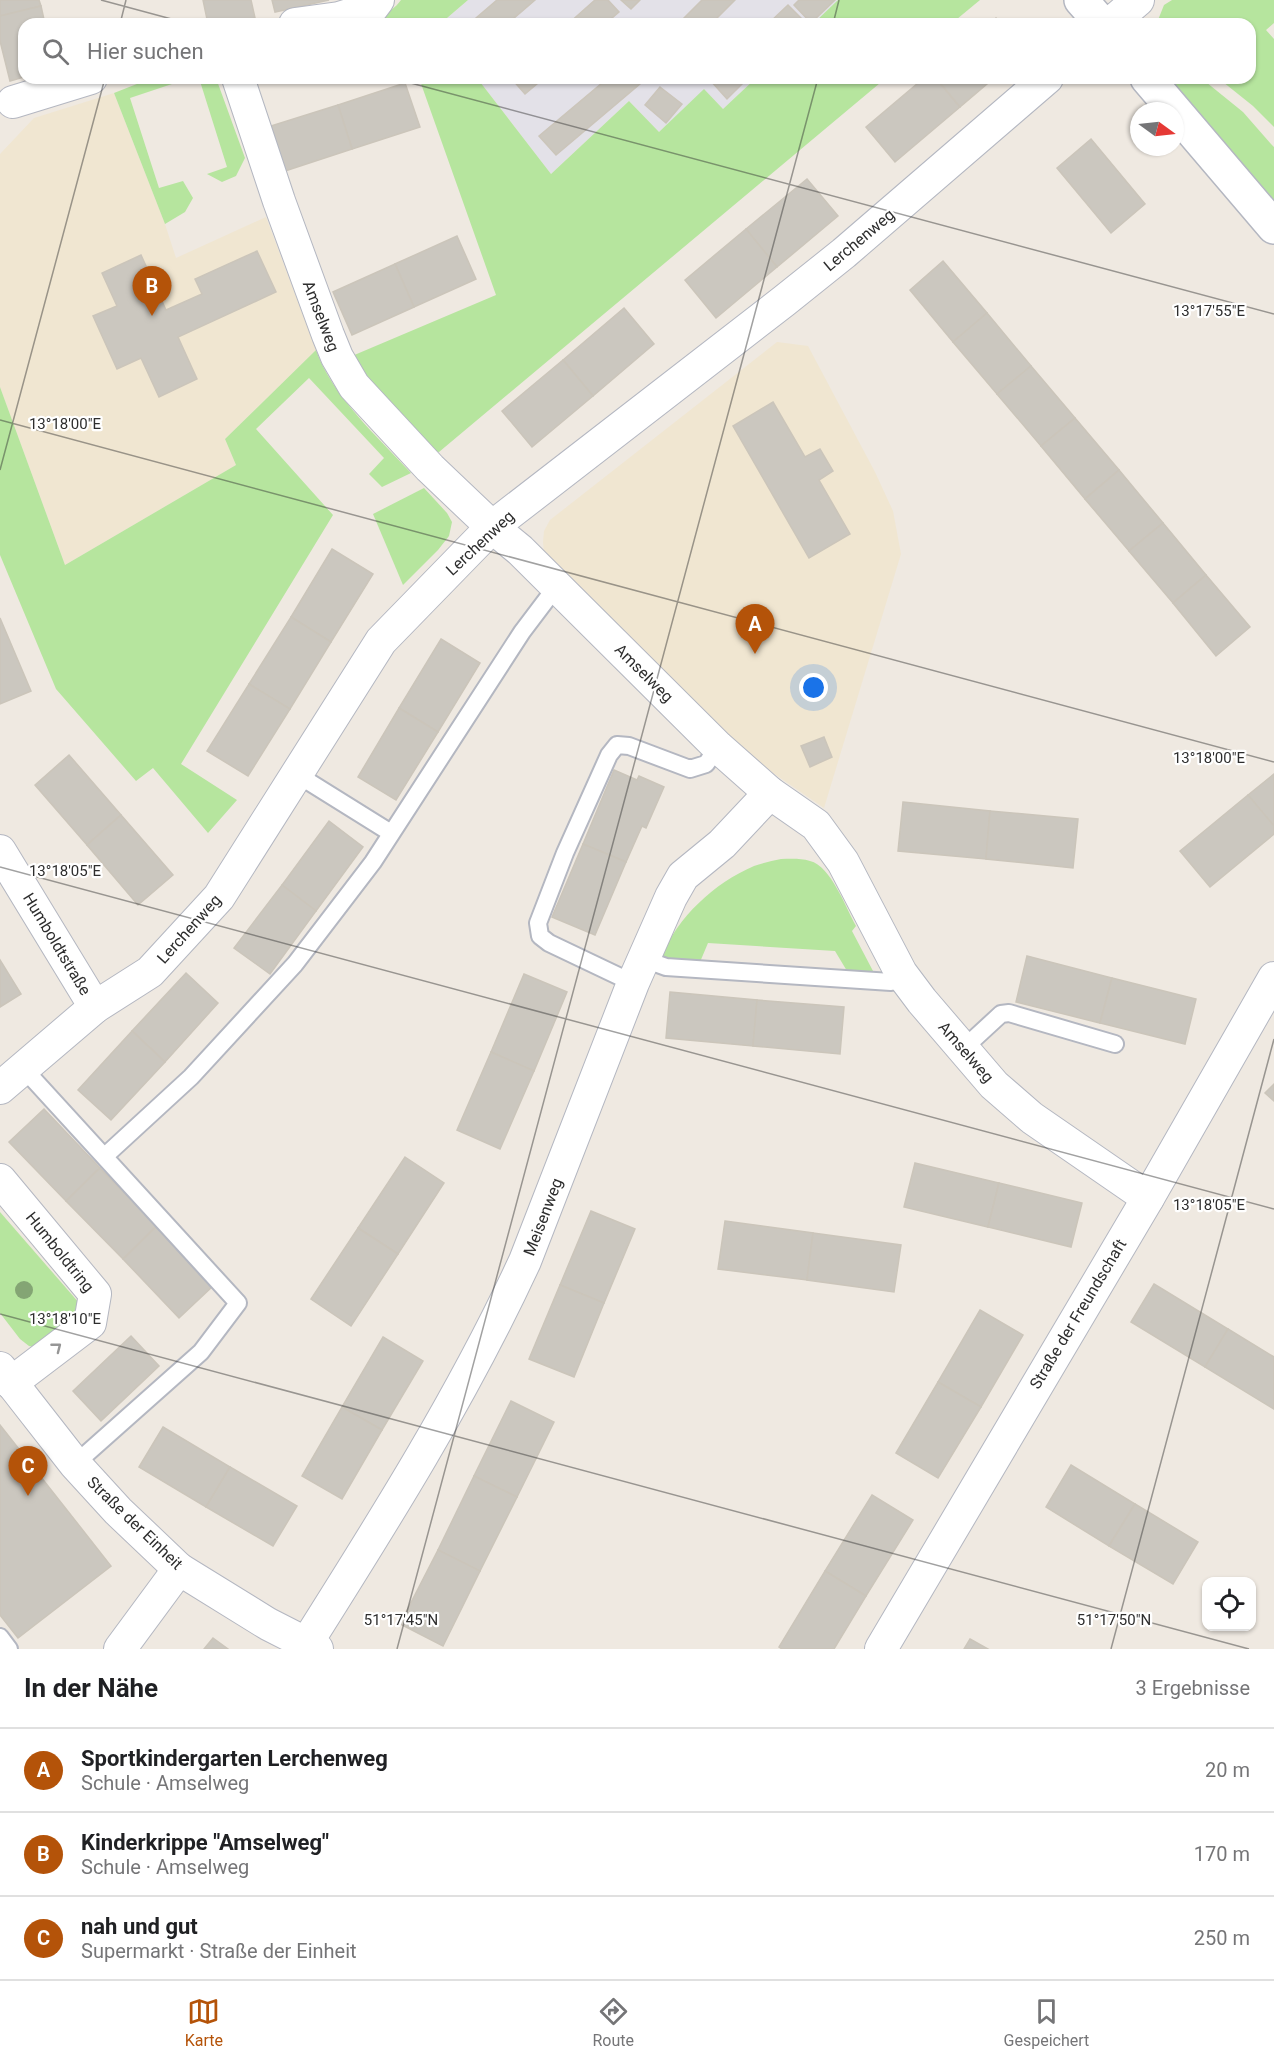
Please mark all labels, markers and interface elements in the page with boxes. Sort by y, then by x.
search box [18,18,1256,84]
icon: search [39,35,72,68]
text: Hier suchen [87,39,204,64]
north arrow [1130,102,1184,156]
street label: Lerchenweg [820,205,898,275]
pin: B [132,266,172,316]
street label: Amselweg [299,278,343,354]
text: 13°17'55"E [1173,302,1246,320]
text: 13°18'00"E [29,415,102,433]
street label: Lerchenweg [442,507,518,579]
pin: A [736,604,774,654]
street label: Amselweg [611,640,677,706]
your location [799,673,828,702]
text: 13°18'00"E [1173,749,1246,767]
text: 13°18'05"E [29,862,102,880]
street label: Humboldtstraße [19,889,95,999]
street label: Lerchenweg [153,891,225,967]
street label: Amselweg [934,1018,998,1086]
street label: Meisenweg [520,1176,566,1258]
text: 13°18'05"E [1173,1196,1246,1214]
street label: Humboldtring [22,1208,98,1296]
street label: Straße der Freundschaft [1026,1236,1130,1392]
text: 13°18'10"E [29,1310,102,1328]
one-way arrow [51,1344,62,1355]
pin: C [9,1446,48,1496]
street label: Straße der Einheit [83,1473,187,1573]
map controls [1202,1577,1256,1631]
button: locate [1202,1577,1256,1631]
text: 51°17'45"N [364,1611,438,1629]
text: 51°17'50"N [1077,1611,1151,1629]
text: In der Nähe [24,1673,158,1703]
text: 3 Ergebnisse [1136,1676,1250,1700]
text: Sportkindergarten Lerchenweg [81,1746,388,1771]
text: A [37,1758,50,1782]
text: 20 m [1205,1758,1250,1782]
text: Schule · Amselweg [81,1771,249,1795]
text: Kinderkrippe "Amselweg" [81,1830,329,1855]
text: B [37,1842,50,1866]
text: 170 m [1194,1842,1250,1866]
text: Schule · Amselweg [81,1855,249,1879]
text: nah und gut [81,1914,198,1939]
text: C [37,1926,50,1950]
text: 250 m [1194,1926,1250,1950]
text: Supermarkt · Straße der Einheit [81,1939,357,1963]
tab: Karte [185,1995,223,2050]
tab: Route [593,1995,634,2050]
tab: Gespeichert [1004,1995,1089,2050]

